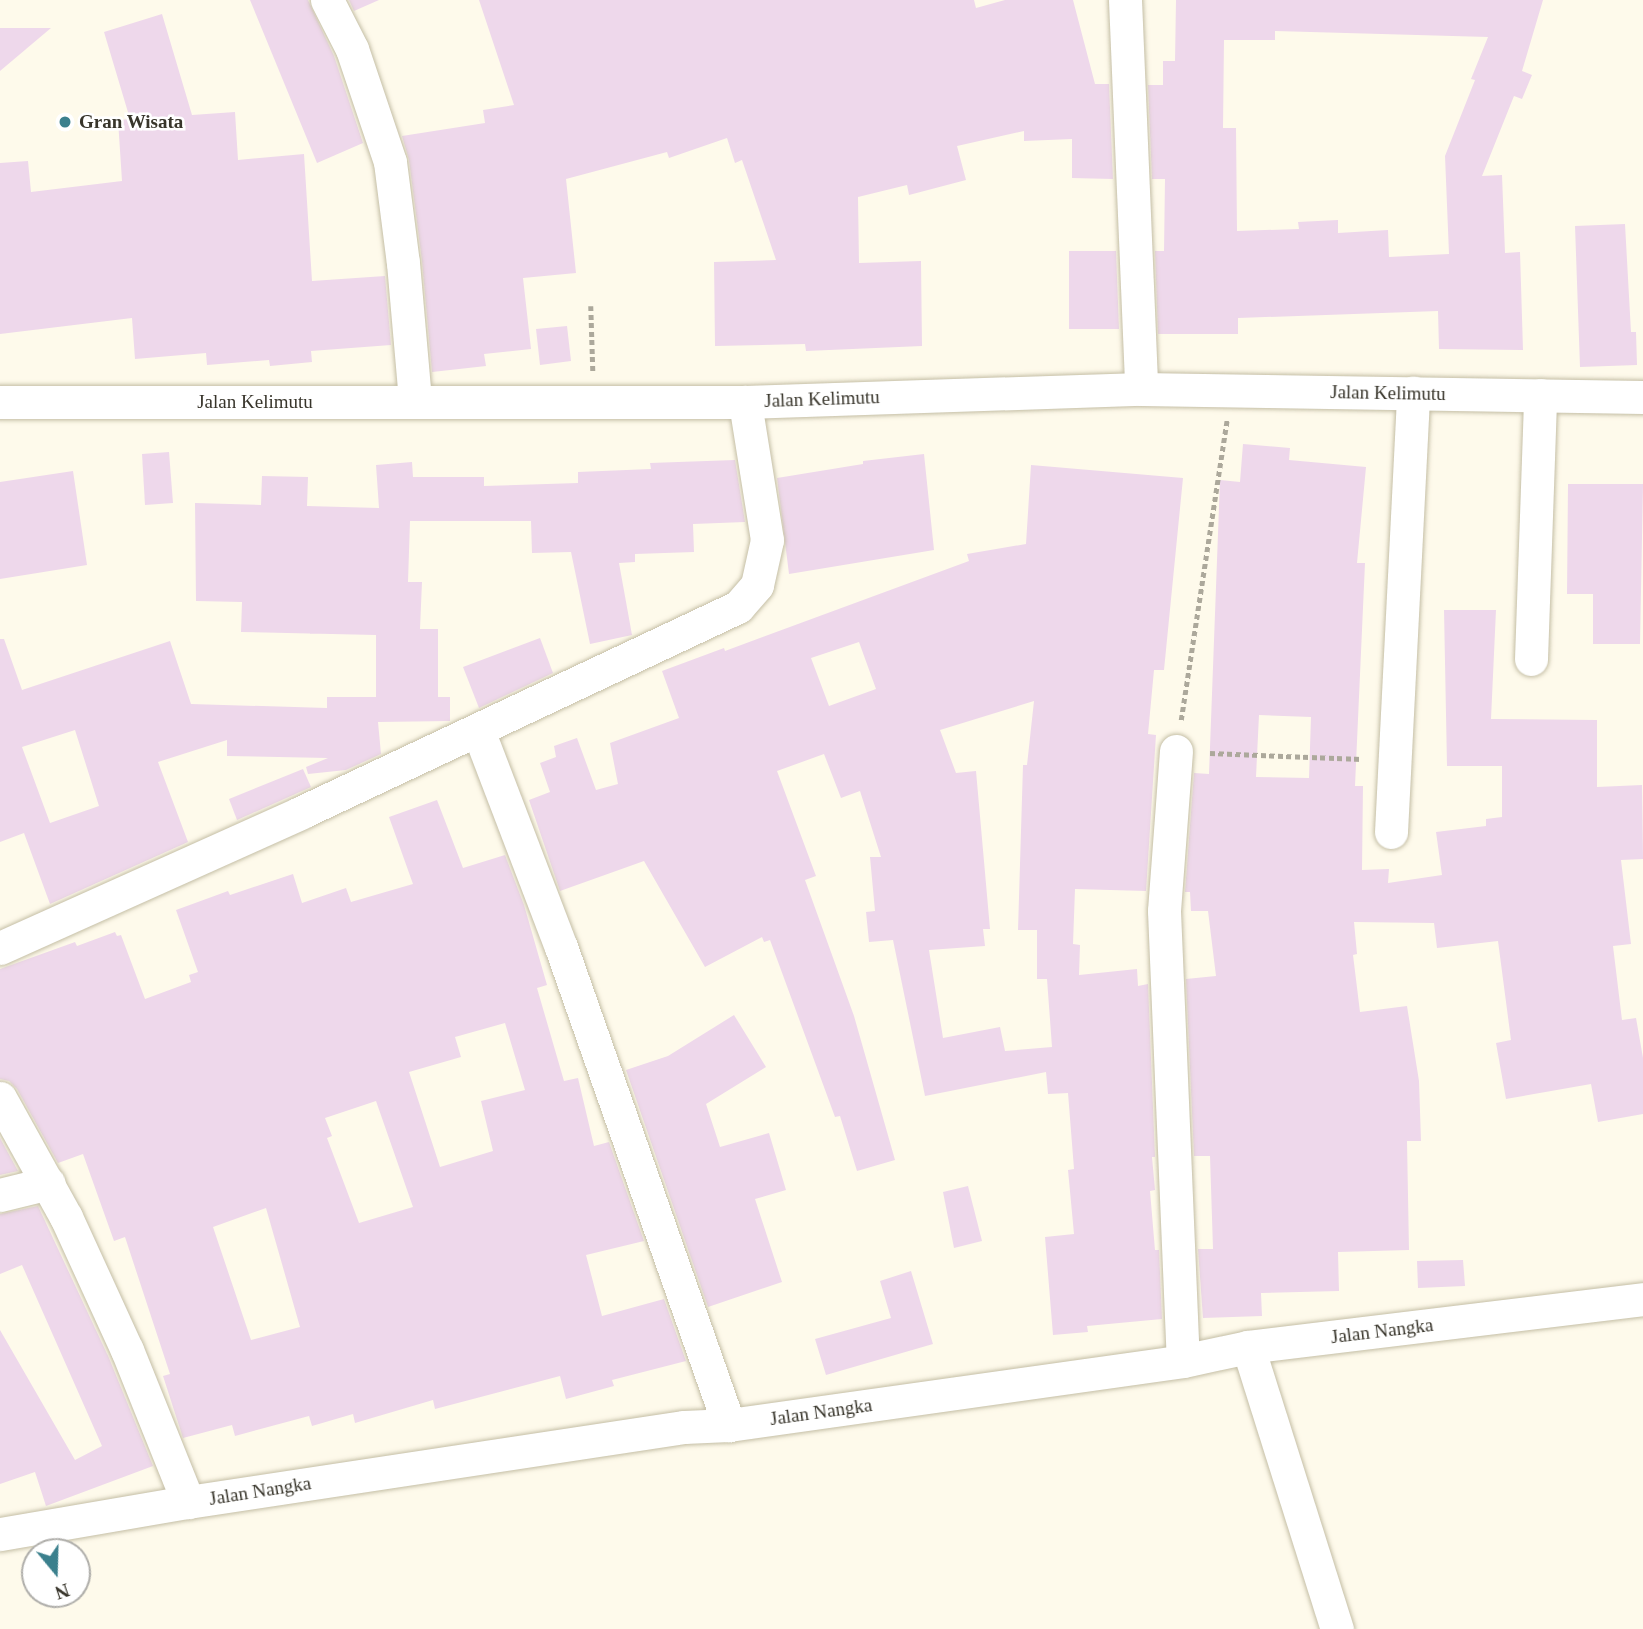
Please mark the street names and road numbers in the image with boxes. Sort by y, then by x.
street label: Jalan Kelimutu [1330,381,1446,405]
street label: Jalan Kelimutu [764,386,880,412]
street label: Jalan Kelimutu [197,391,313,413]
street label: Jalan Nangka [1330,1313,1434,1349]
street label: Jalan Nangka [768,1394,874,1430]
street label: Jalan Nangka [207,1472,313,1510]

